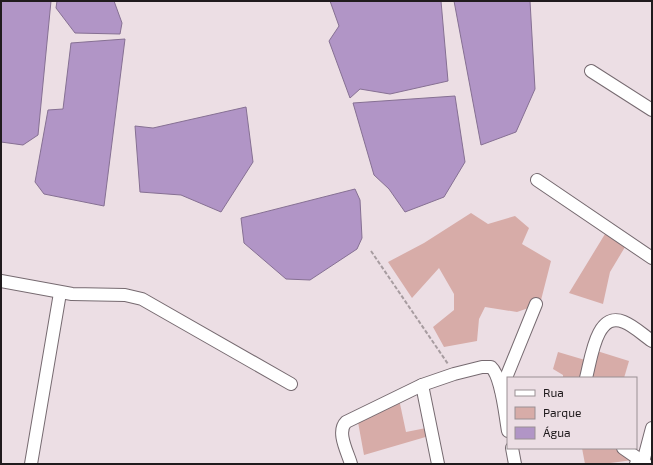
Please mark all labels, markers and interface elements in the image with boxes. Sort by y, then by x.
legend [507,377,637,449]
text: Rua [543,385,564,399]
text: Parque [543,405,581,419]
text: Água [543,425,571,439]

